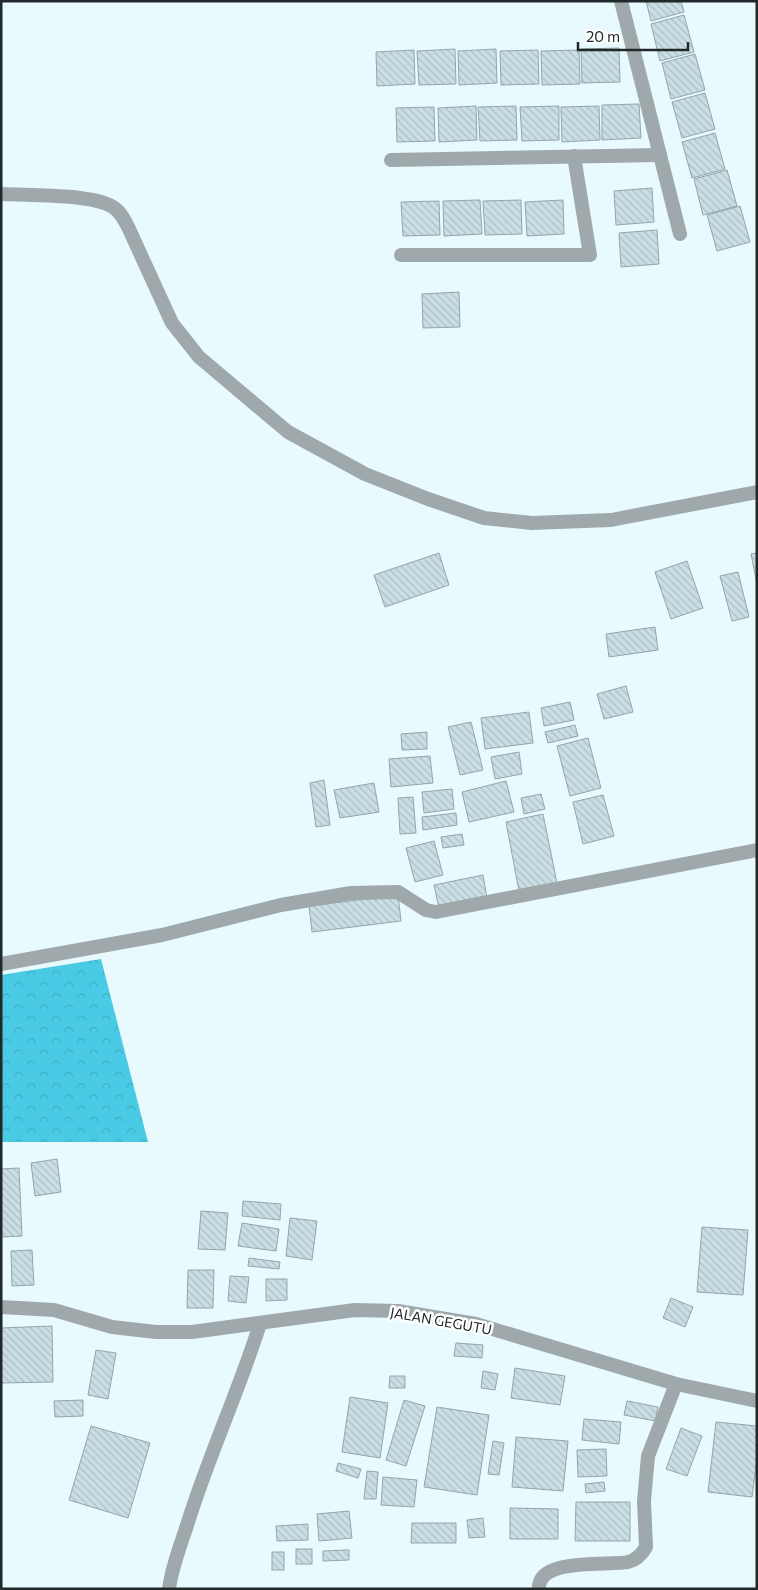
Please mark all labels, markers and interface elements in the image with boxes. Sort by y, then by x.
scale bar [578,20,688,52]
text: 20 m [586,27,620,45]
street label: JALAN GEGUTU [389,1303,493,1338]

